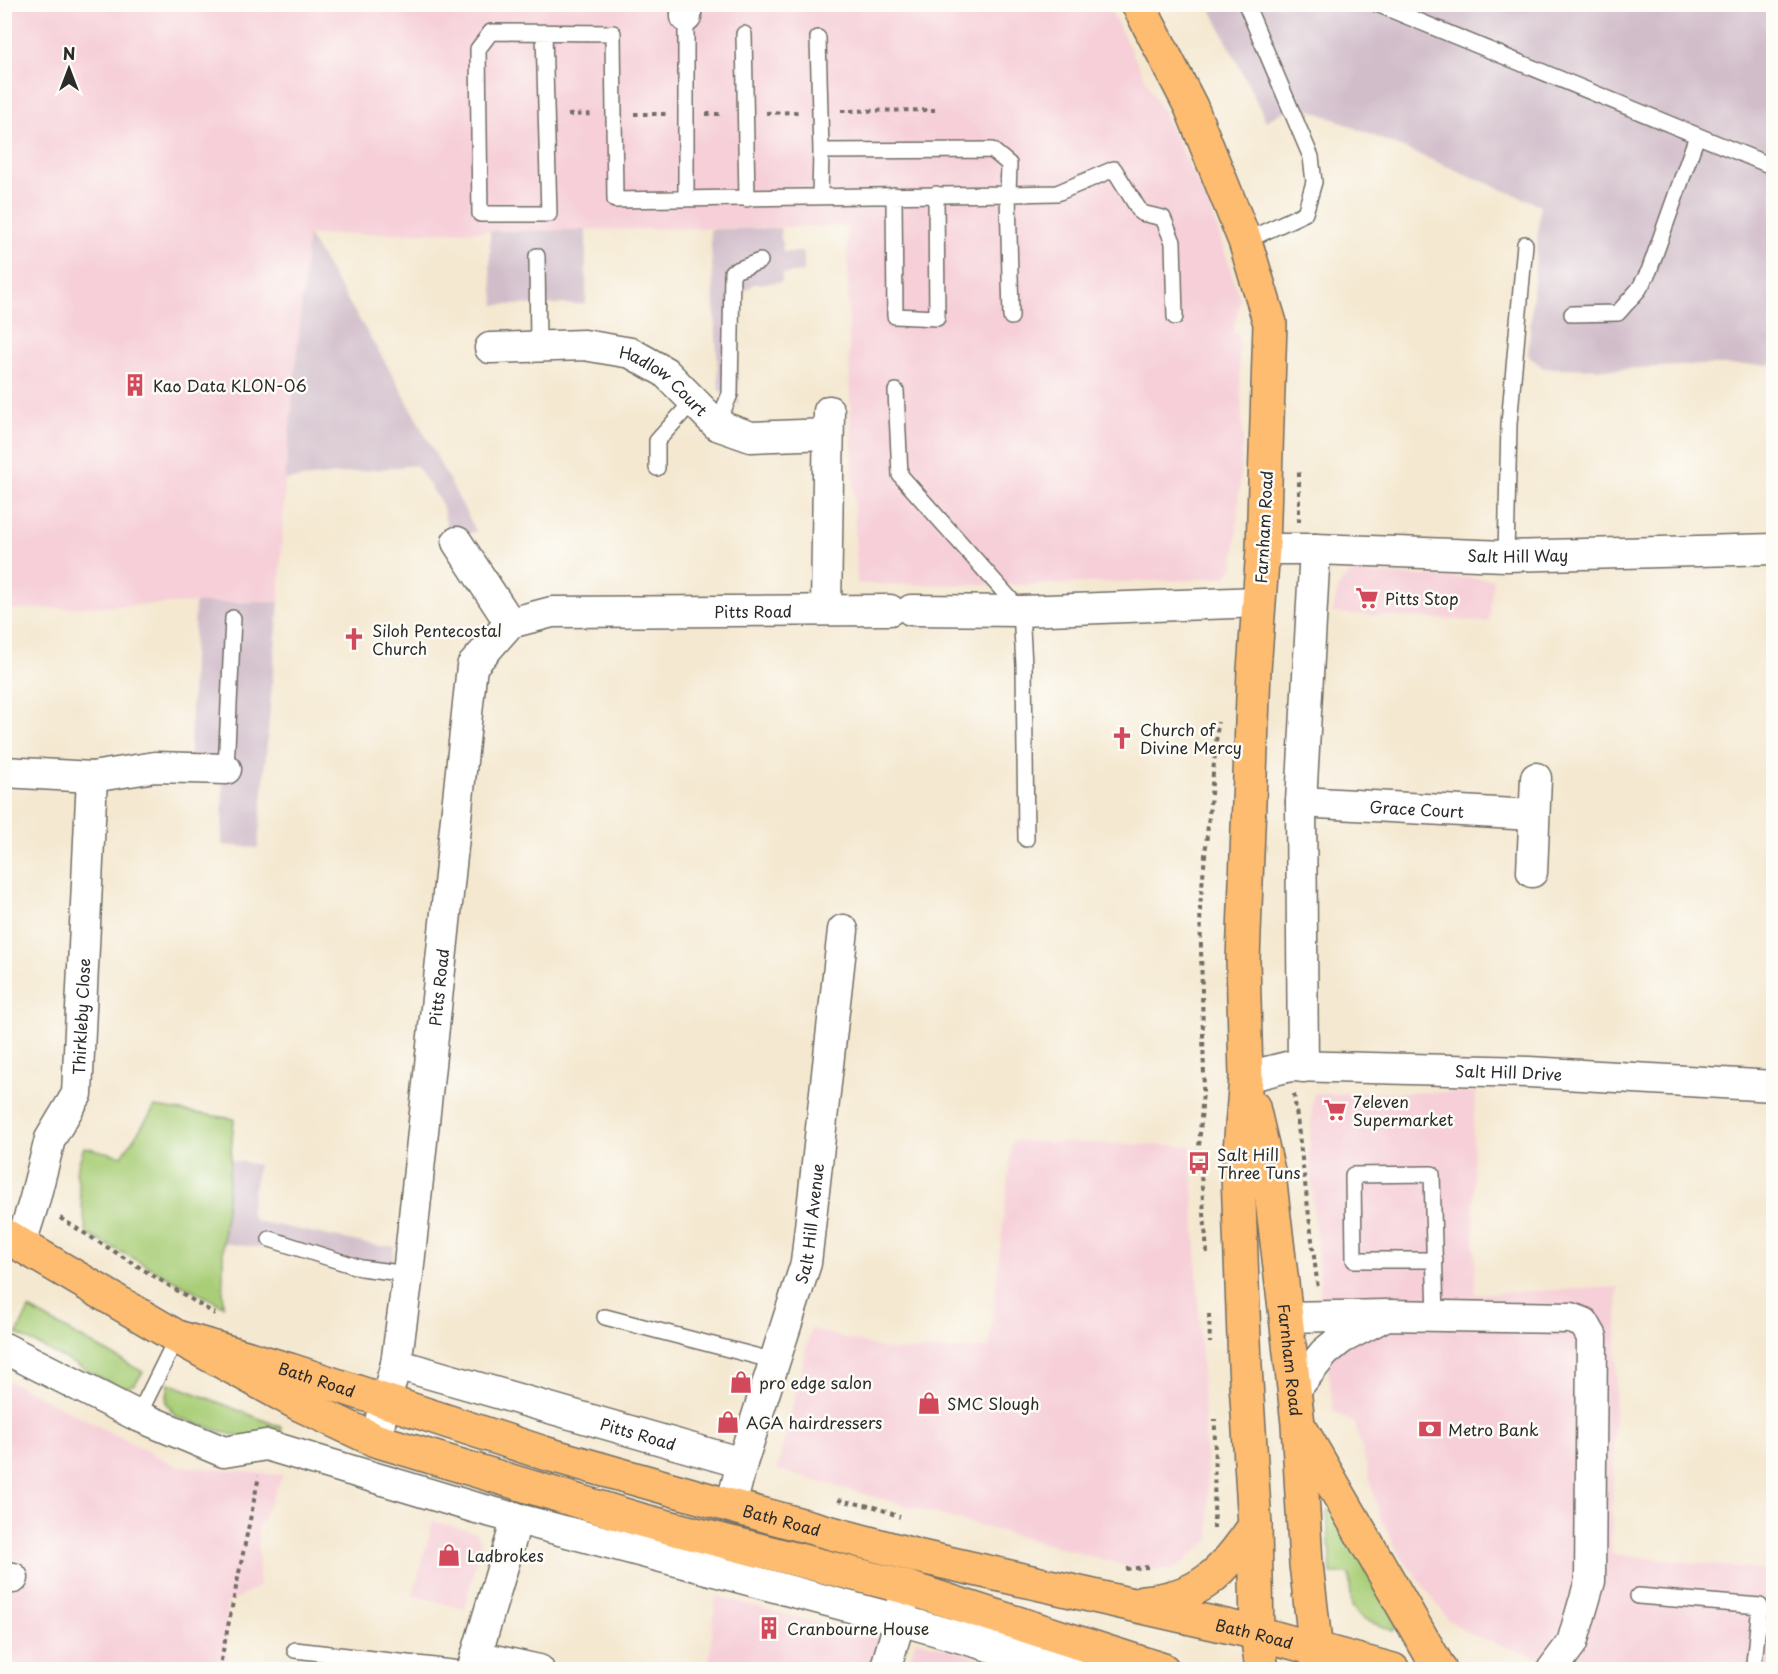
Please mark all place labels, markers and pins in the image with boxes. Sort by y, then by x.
building icon: Kao Data KLON-06 [122,372,148,398]
place label: Kao Data KLON-06 [153,373,307,397]
supermarket icon: Pitts Stop [1354,585,1380,611]
place label: Pitts Stop [1385,586,1459,610]
place label: Siloh Pentecostal Church [372,618,502,660]
church icon: Siloh Pentecostal Church [341,626,367,652]
place label: Church of Divine Mercy [1140,717,1242,759]
church icon: Church of Divine Mercy [1109,725,1135,751]
place label: 7eleven Supermarket [1353,1089,1454,1131]
supermarket icon: 7eleven Supermarket [1322,1097,1348,1123]
place label: Salt Hill Three Tuns [1217,1142,1301,1184]
bus stop icon: Salt Hill Three Tuns [1186,1150,1212,1176]
shop icon: pro edge salon [728,1369,754,1395]
place label: pro edge salon [759,1370,872,1394]
shop icon: SMC Slough [916,1390,942,1416]
place label: SMC Slough [947,1391,1040,1415]
shop icon: AGA hairdressers [715,1409,741,1435]
place label: AGA hairdressers [746,1410,882,1434]
bank icon: Metro Bank [1417,1416,1443,1442]
place label: Metro Bank [1448,1417,1539,1441]
shop icon: Ladbrokes [436,1542,462,1568]
place label: Ladbrokes [467,1543,544,1567]
building icon: Cranbourne House [756,1615,782,1641]
place label: Cranbourne House [787,1616,929,1640]

